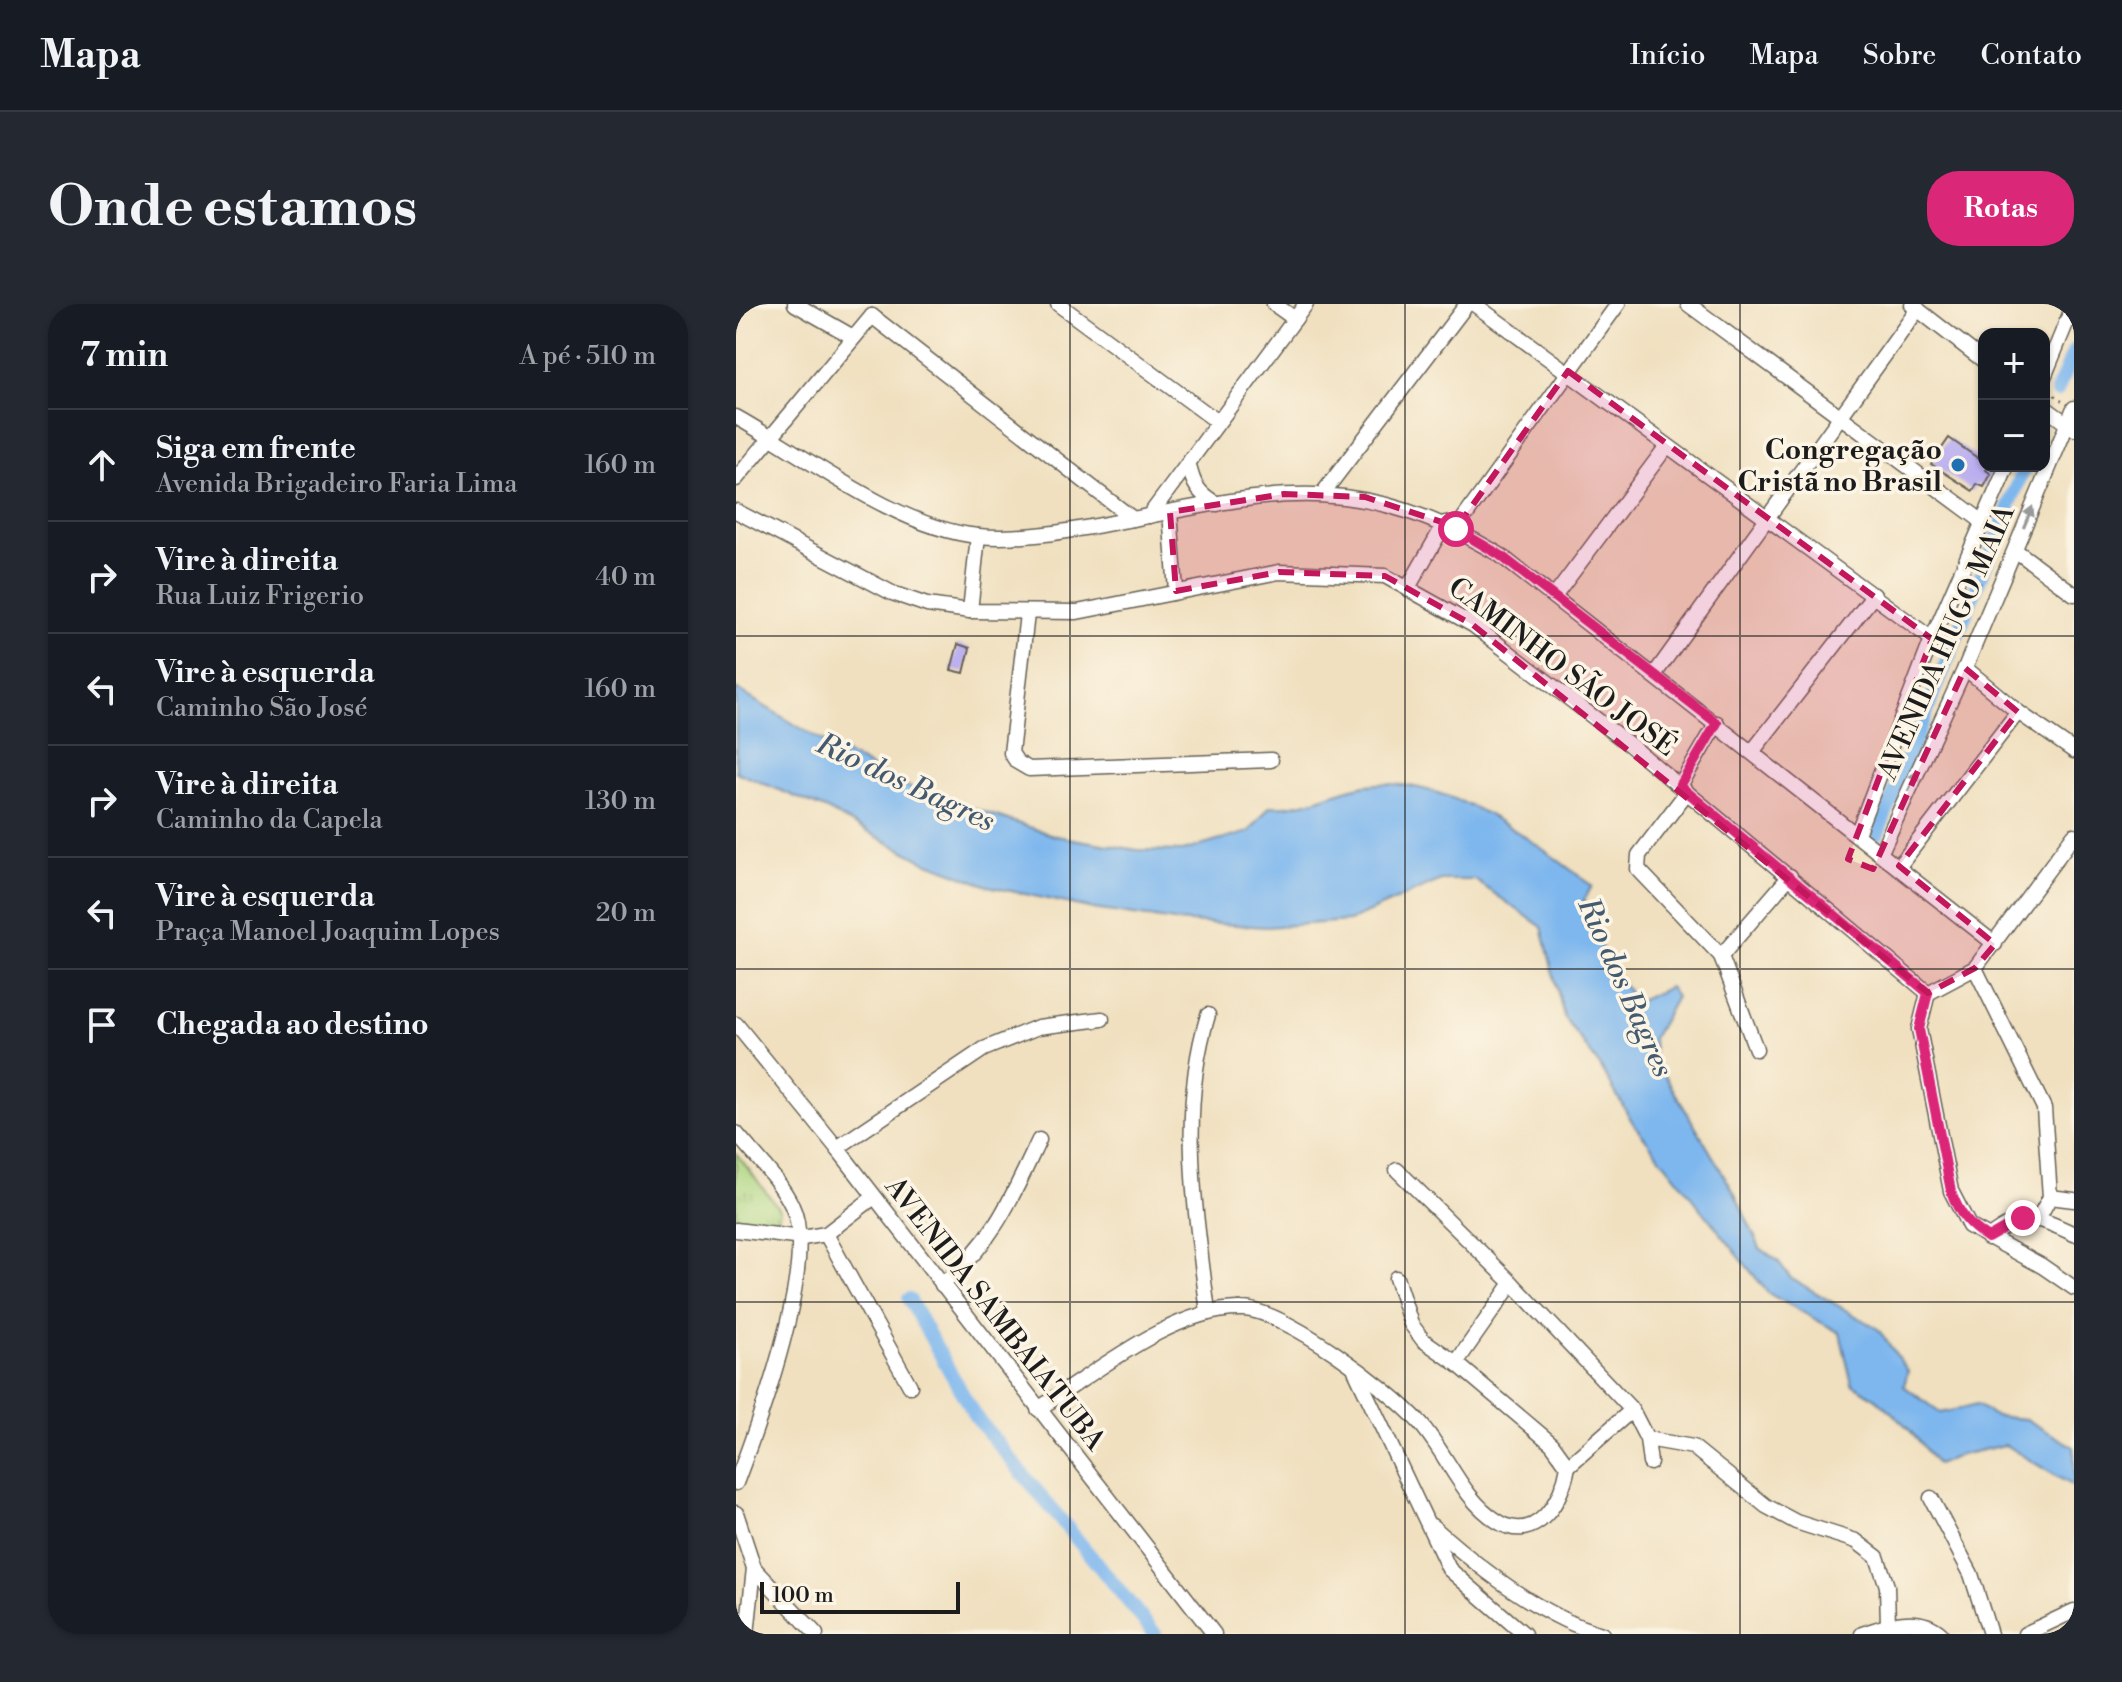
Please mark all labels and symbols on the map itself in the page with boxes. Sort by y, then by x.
place label: Congregação Cristã no Brasil [1737,433,1942,500]
marker: Congregação Cristã no Brasil [1949,456,1967,474]
street label: AVENIDA HUGO MAIA [1870,499,2023,786]
one-way arrow [2022,505,2035,529]
route start [1438,511,1474,547]
street label: CAMINHO SÃO JOSÉ [1441,568,1684,764]
water label: Rio dos Bagres [809,725,1001,841]
one-way arrow [1906,769,1920,793]
water label: Rio dos Bagres [1568,891,1682,1083]
street label: AVENIDA SAMBAIATUBA [877,1169,1113,1458]
route end [2005,1200,2041,1236]
scale bar [760,1578,960,1614]

